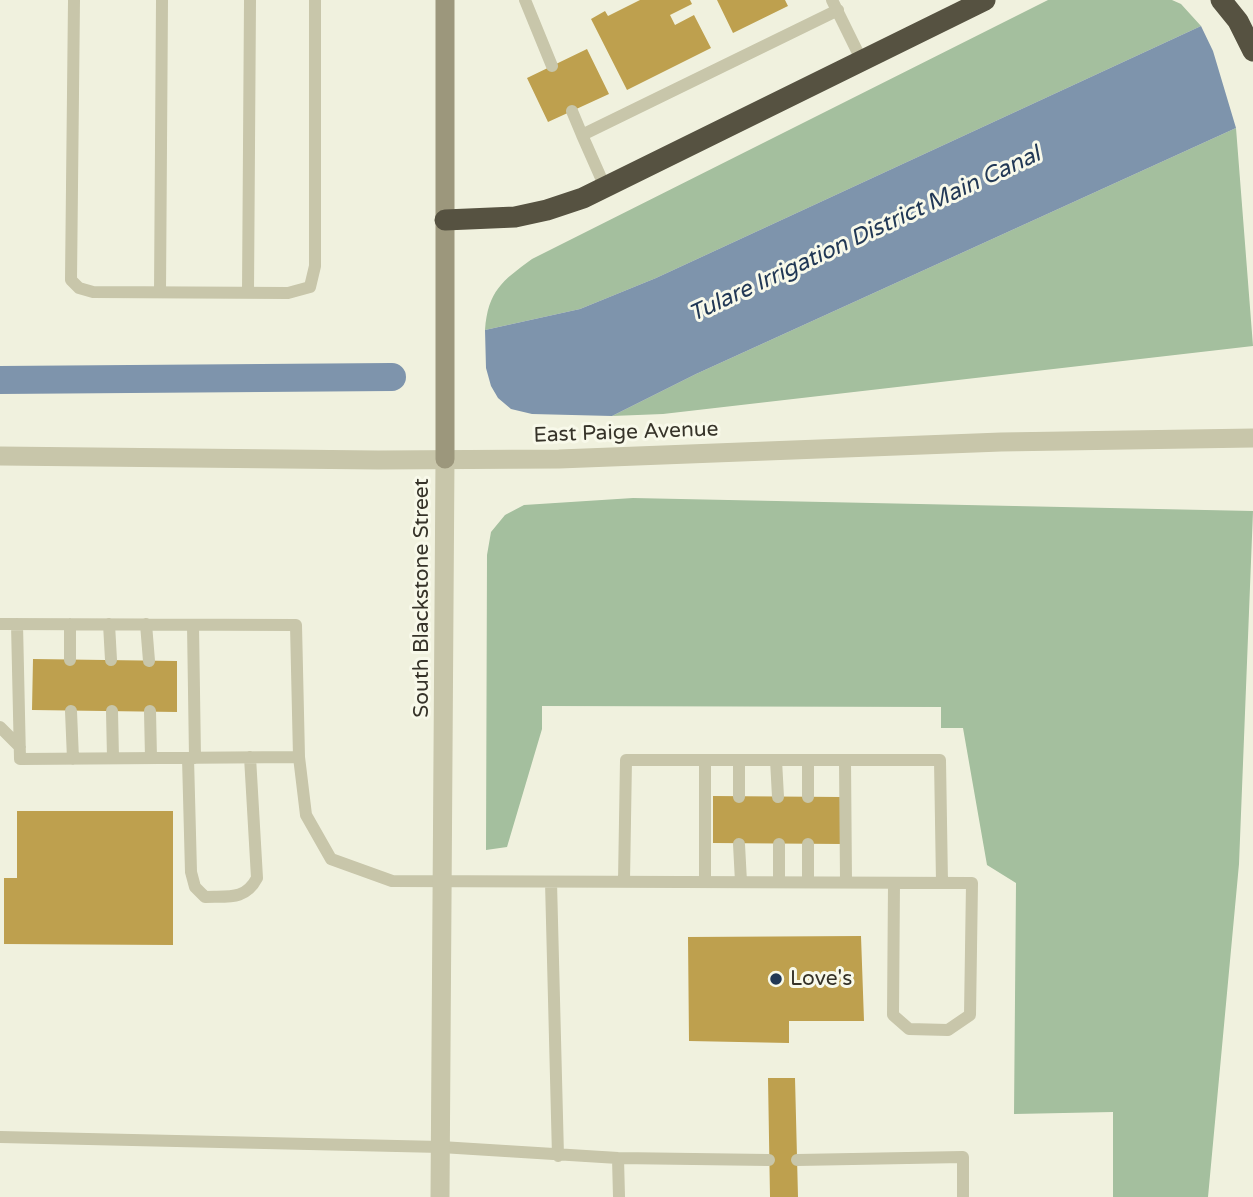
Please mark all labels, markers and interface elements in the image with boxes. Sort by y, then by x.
water label: Tulare Irrigation District Main Canal [685,141,1045,329]
street label: East Paige Avenue [533,417,719,449]
street label: South Blackstone Street [409,478,435,718]
place label: Love's [790,966,852,992]
marker: Love's [768,971,784,987]

